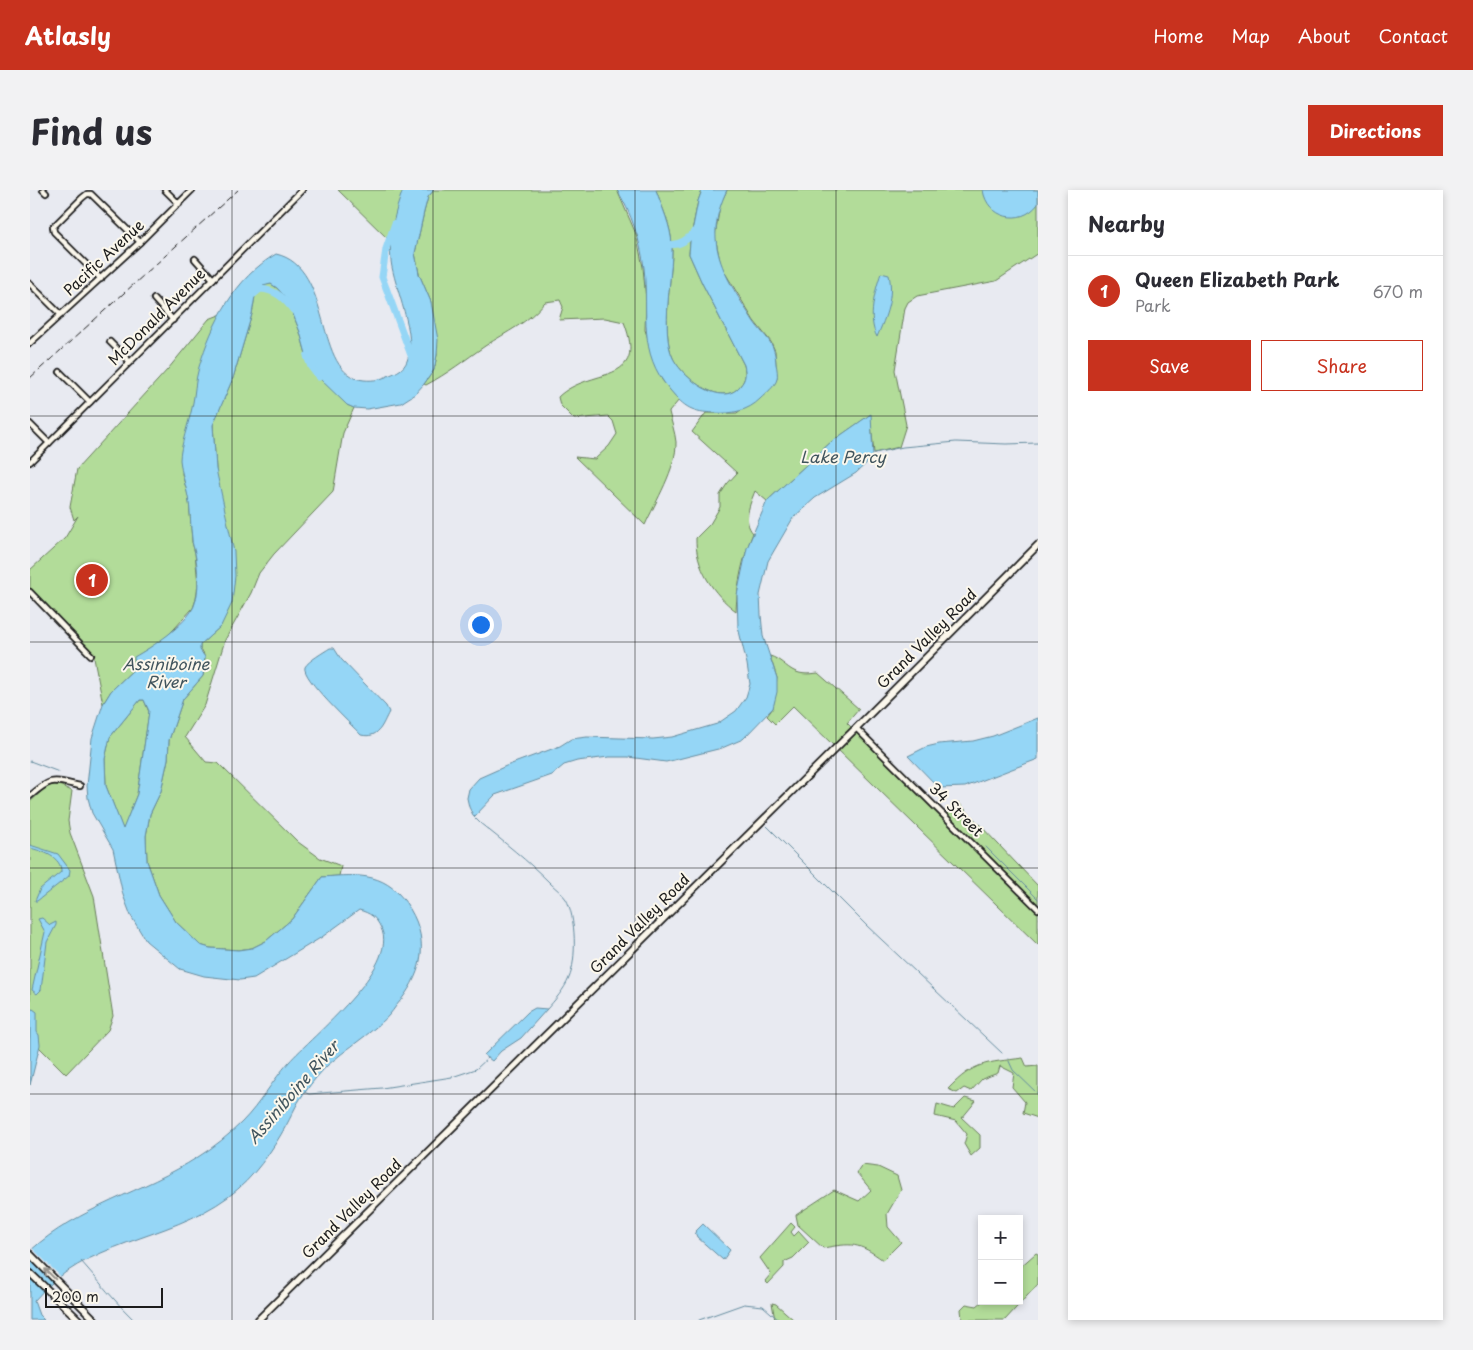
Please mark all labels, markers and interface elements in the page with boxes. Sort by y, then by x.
text: Atlasly [25,17,111,53]
text: Home [1153,22,1203,49]
text: Map [1231,22,1270,49]
text: About [1298,22,1350,49]
text: Contact [1378,22,1448,49]
text: Find us [30,104,152,157]
button: Directions [1308,105,1443,156]
text: Nearby [1088,207,1165,239]
street label: Pacific Avenue [57,213,149,301]
street label: McDonald Avenue [102,262,210,370]
text: Queen Elizabeth Park [1135,265,1339,293]
text: 1 [1100,279,1108,303]
text: 670 m [1373,279,1423,303]
text: Park [1135,293,1171,317]
button: Save [1088,340,1251,391]
button: Share [1261,340,1423,391]
water label: Lake Percy [800,444,888,468]
pin: 1 [76,561,108,599]
street label: Grand Valley Road [871,583,981,693]
your location [468,612,494,638]
water label: Assiniboine River [122,651,211,693]
street label: 34 Street [925,776,990,841]
street label: Grand Valley Road [584,868,694,978]
water label: Assiniboine River [241,1033,346,1148]
street label: Grand Valley Road [296,1153,406,1263]
map controls [978,1215,1023,1305]
button: + [978,1215,1023,1260]
button: − [978,1260,1023,1305]
one-way arrow [44,1268,56,1280]
scale bar [45,1285,162,1308]
text: 200 m [52,1286,99,1307]

